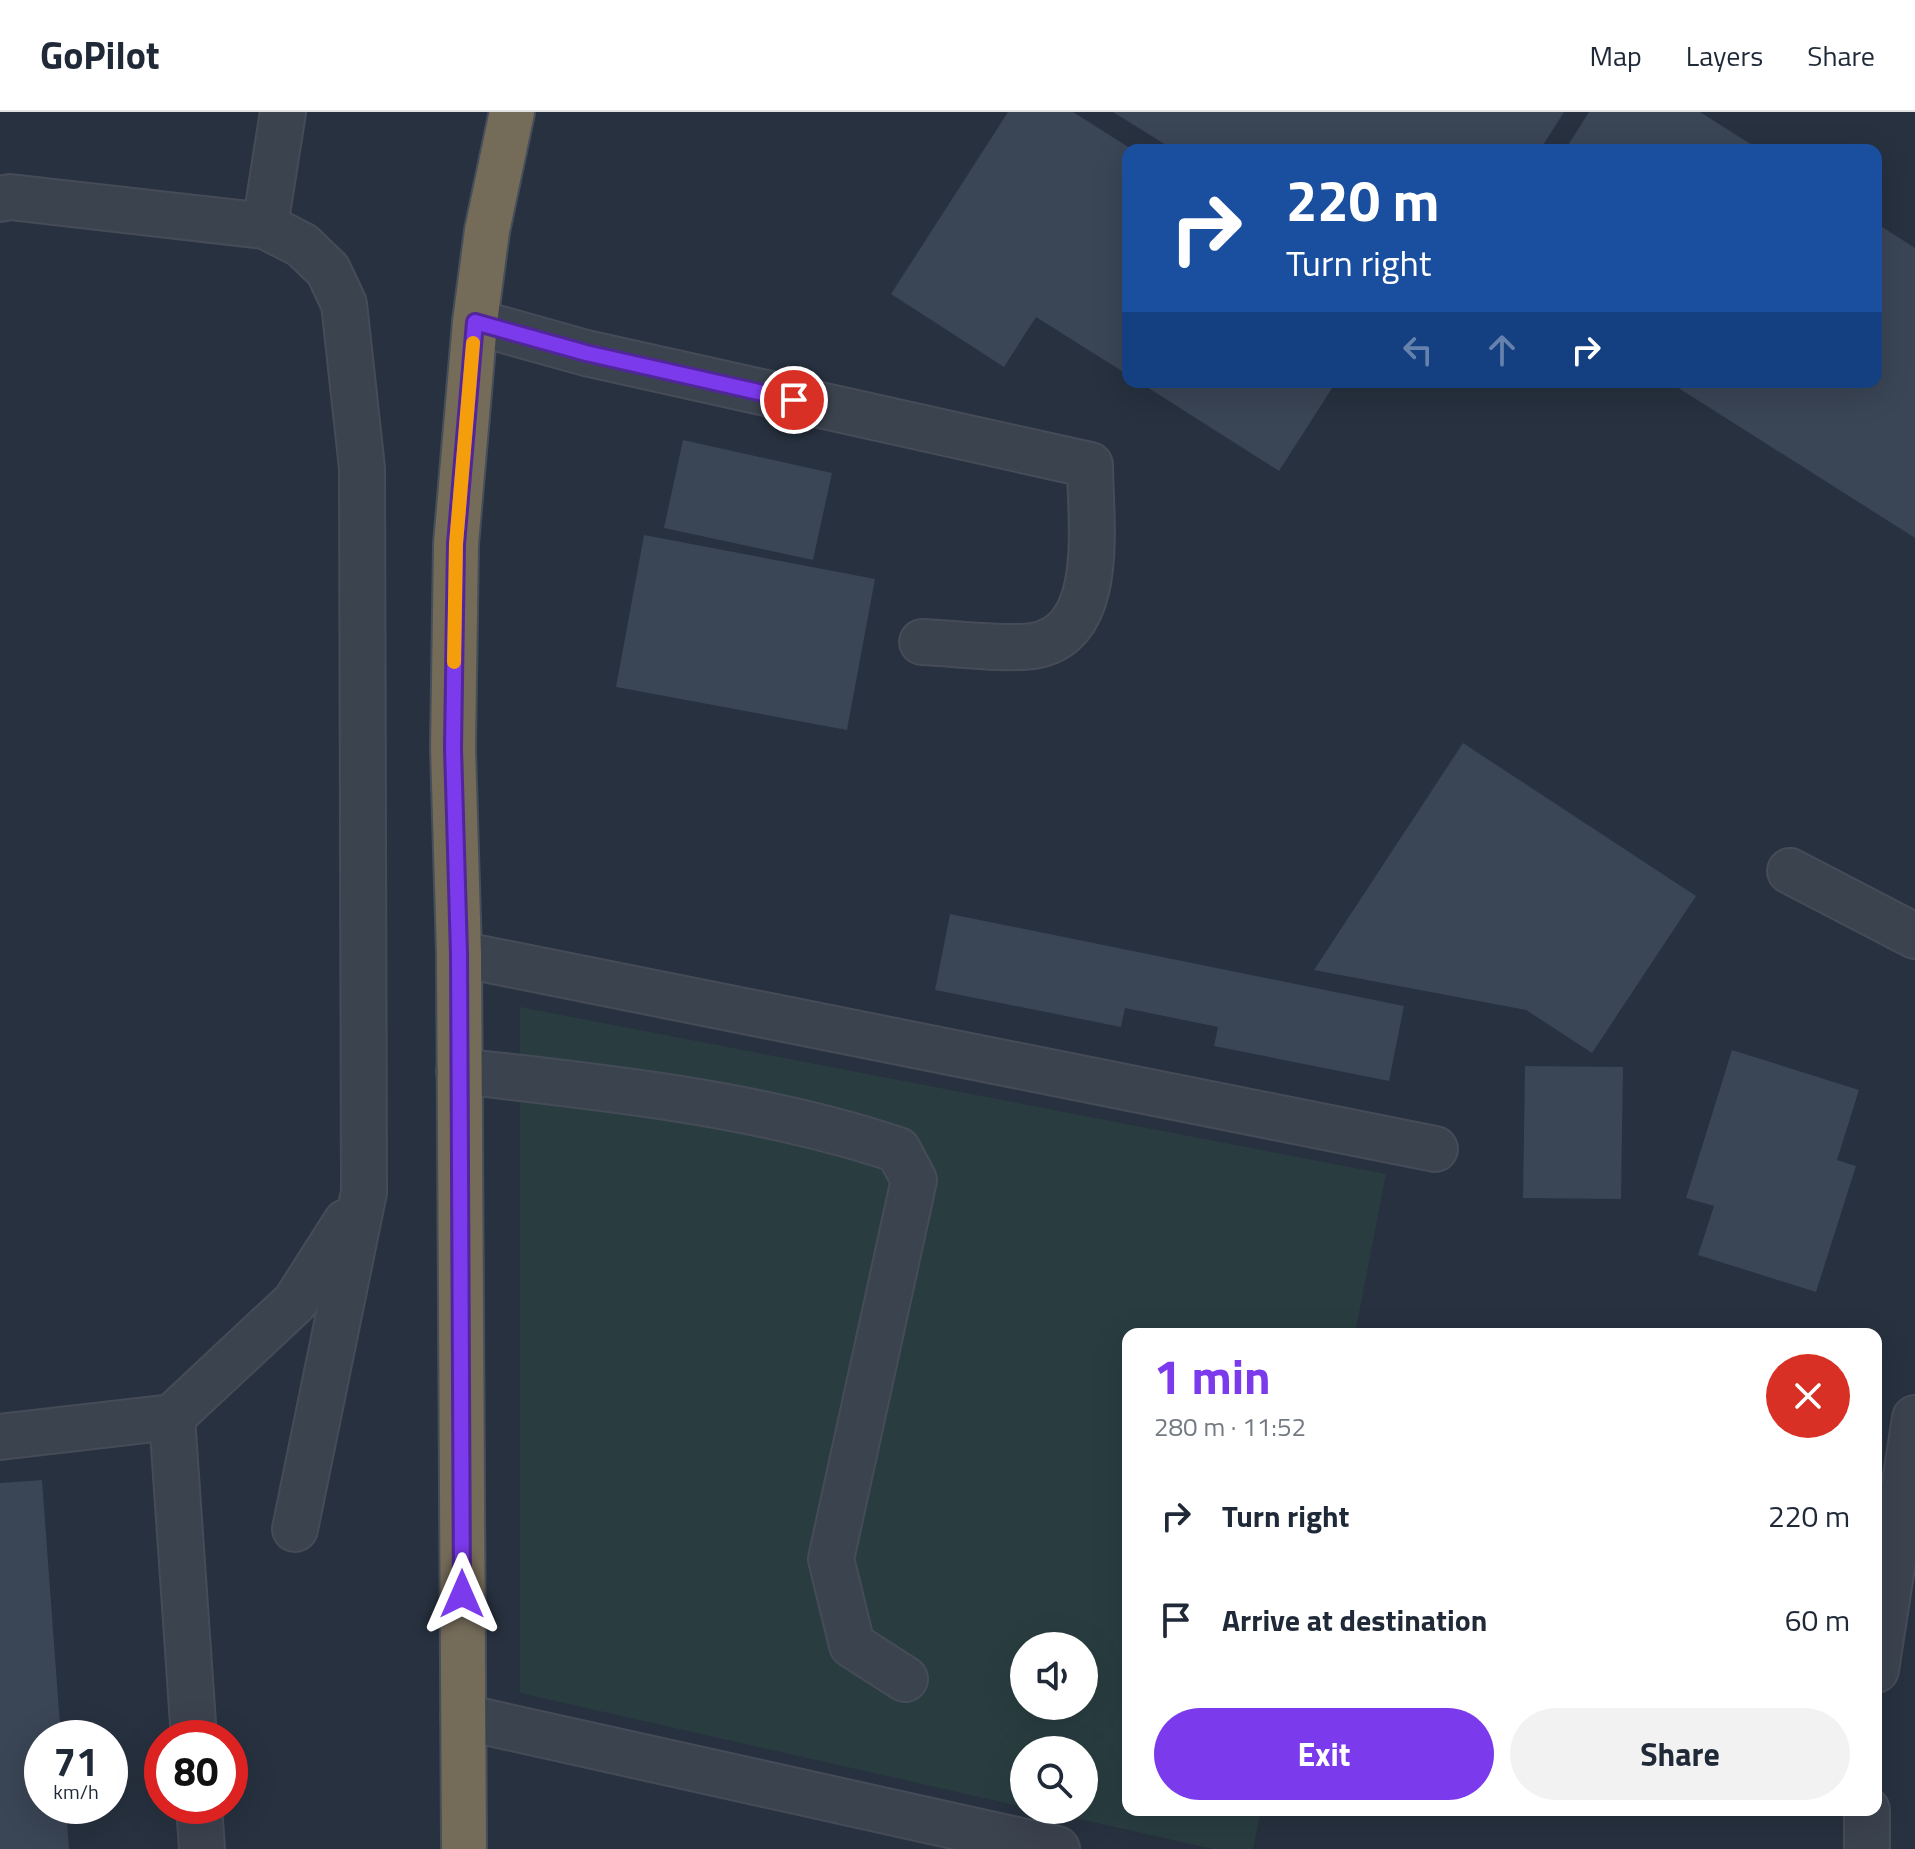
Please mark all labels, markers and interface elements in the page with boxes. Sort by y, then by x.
text: GoPilot [40,26,160,84]
text: Map [1589,34,1642,77]
text: Layers [1686,34,1763,77]
text: Share [1807,34,1875,77]
text: 220 m [1286,158,1439,243]
icon: right [1154,176,1258,280]
text: Turn right [1286,235,1431,290]
icon: left [1396,328,1440,372]
icon: ahead [1480,328,1524,372]
icon: right [1564,328,1608,372]
pin [760,366,828,434]
icon: arrive [772,378,816,422]
text: 1 min [1154,1340,1271,1413]
button: close [1766,1354,1850,1438]
text: 280 m · 11:52 [1154,1407,1306,1446]
text: Turn right [1222,1493,1350,1539]
text: 220 m [1768,1493,1850,1539]
icon: right [1154,1494,1198,1538]
position arrow [420,1552,504,1636]
text: Arrive at destination [1222,1597,1487,1643]
text: 60 m [1785,1597,1850,1643]
icon: arrive [1154,1598,1198,1642]
map controls [1010,1632,1098,1824]
button: sound [1010,1632,1098,1720]
button: Exit [1154,1708,1494,1800]
button: Share [1510,1708,1850,1800]
speed limit sign: 80 [144,1720,248,1824]
text: 71 [54,1731,98,1792]
button: search [1010,1736,1098,1824]
text: km/h [53,1776,99,1807]

